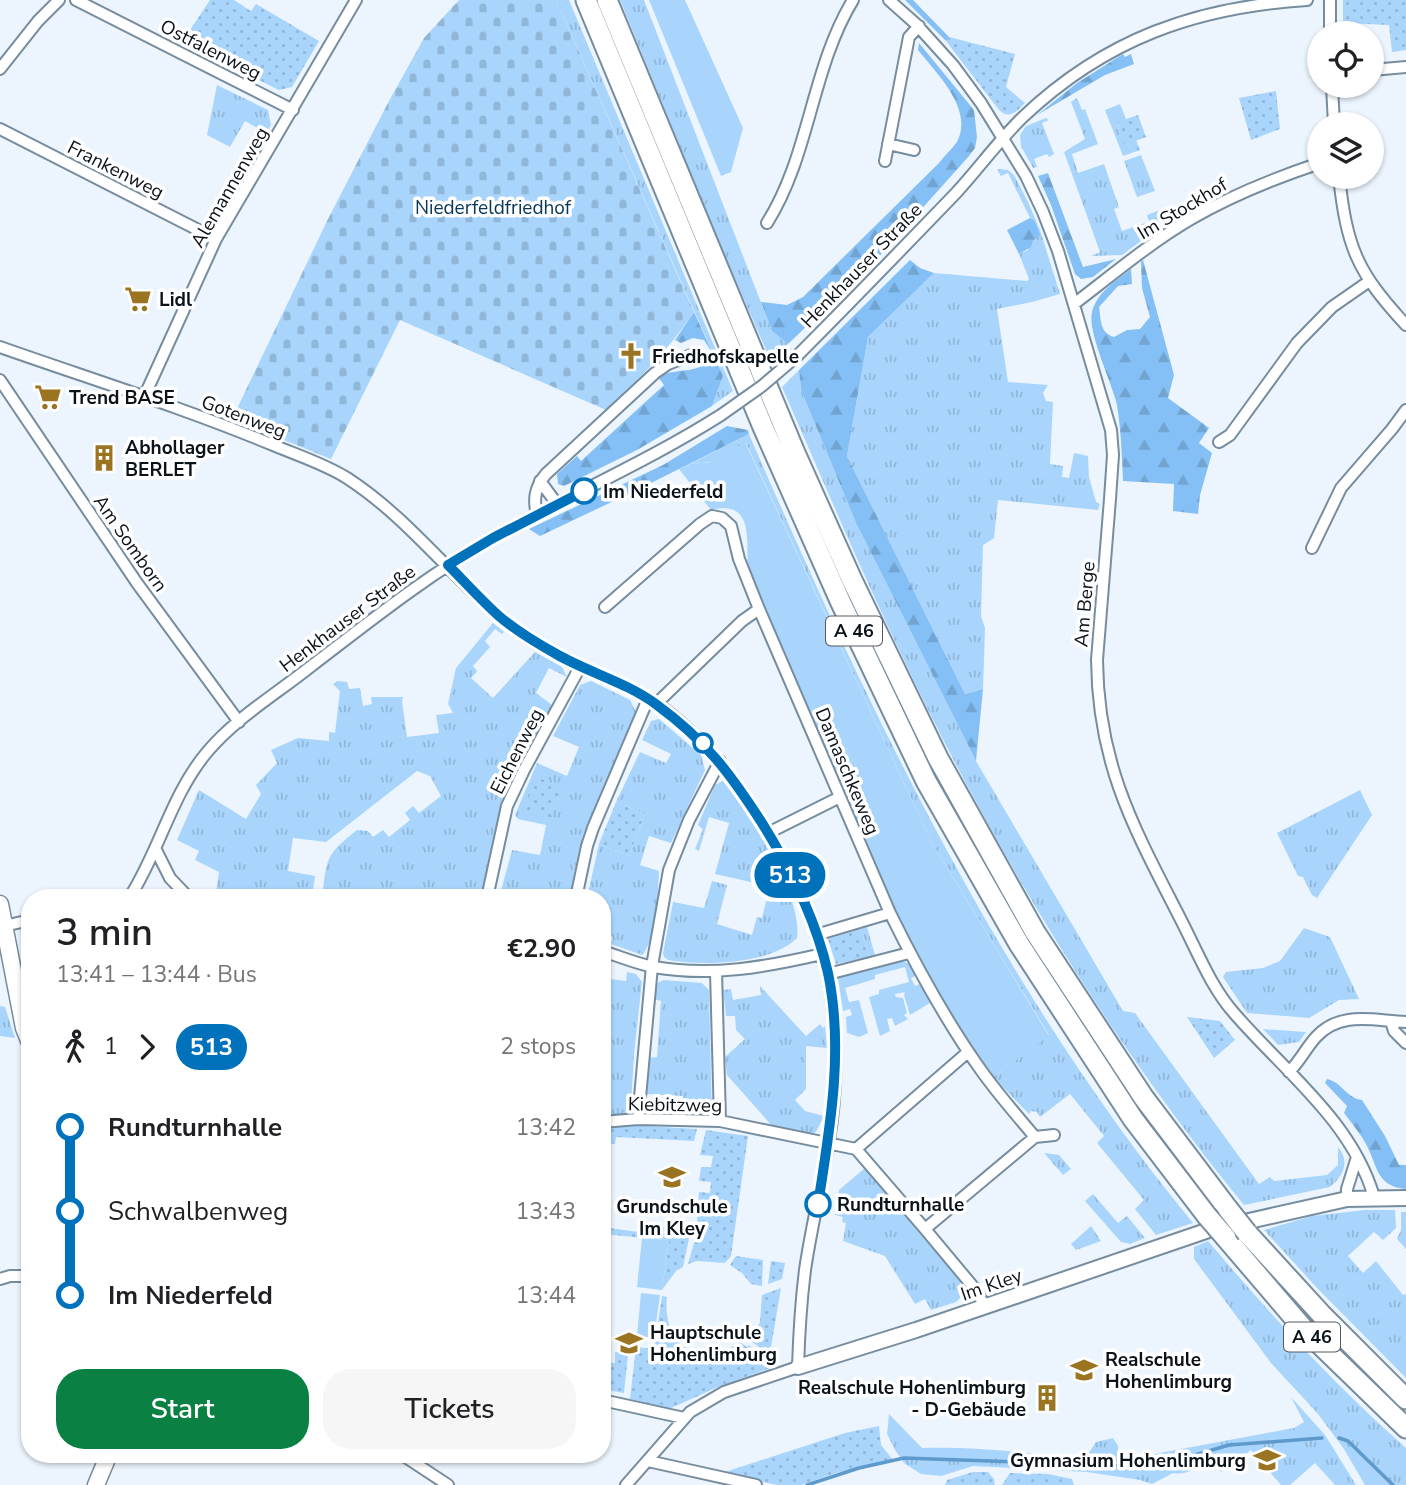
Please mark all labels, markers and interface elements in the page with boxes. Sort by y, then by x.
street label: Ostfalenweg [156,13,265,86]
map controls [1307,21,1384,189]
button: locate [1307,21,1384,98]
button: layers [1307,112,1384,189]
street label: Alemannenweg [185,122,275,253]
street label: Frankenweg [63,134,168,205]
street label: Im Stockhof [1133,171,1233,246]
park label: Niederfeldfriedhof [415,195,572,221]
street label: Henkhauser Straße [795,198,928,334]
supermarket icon: Lidl [123,284,153,314]
place label: Lidl [159,287,192,313]
church icon: Friedhofskapelle [616,341,646,371]
place label: Friedhofskapelle [652,344,799,370]
supermarket icon: Trend BASE [33,382,63,412]
place label: Trend BASE [69,385,175,411]
street label: Gotenweg [198,389,290,445]
place label: Abhollager BERLET [125,435,225,483]
building icon: Abhollager BERLET [89,443,119,473]
marker: Im Niederfeld [571,478,597,504]
place label: Im Niederfeld [603,479,724,505]
street label: Am Somborn [87,490,173,597]
street label: Henkhauser Straße [274,559,421,679]
street label: Am Berge [1068,560,1102,648]
road number: A 46 [826,616,882,646]
street label: Eichenweg [484,704,550,799]
street label: Damaschkeweg [809,704,886,839]
unlabelled marker [693,733,713,753]
line badge: 513 [750,852,830,898]
text: 513 [768,859,812,891]
text: 3 min [56,907,153,958]
text: €2.90 [507,931,576,966]
text: 13:41 – 13:44 · Bus [56,959,257,990]
icon: walk [56,1028,94,1066]
icon: forward [128,1028,166,1066]
text: 1 [104,1031,118,1062]
text: 513 [190,1031,233,1063]
text: 2 stops [500,1031,576,1062]
street label: Kiebitzweg [628,1091,722,1119]
text: Rundturnhalle [108,1110,282,1145]
text: 13:42 [516,1112,576,1143]
school or university icon: Grundschule Im Kley [657,1162,687,1192]
marker: Rundturnhalle [805,1191,831,1217]
place label: Rundturnhalle [837,1192,964,1218]
text: Schwalbenweg [108,1194,288,1229]
place label: Grundschule Im Kley [616,1194,728,1242]
text: 13:43 [516,1196,576,1227]
street label: Im Kley [957,1262,1026,1308]
text: Im Niederfeld [108,1278,273,1313]
text: 13:44 [516,1280,576,1311]
place label: Hauptschule Hohenlimburg [650,1320,777,1368]
road number: A 46 [1284,1322,1340,1352]
school or university icon: Hauptschule Hohenlimburg [614,1328,644,1358]
place label: Realschule Hohenlimburg [1105,1347,1232,1395]
school or university icon: Realschule Hohenlimburg [1069,1355,1099,1385]
button: Start [56,1369,309,1449]
button: Tickets [323,1369,576,1449]
place label: Realschule Hohenlimburg - D-Gebäude [798,1375,1026,1423]
building icon: Realschule Hohenlimburg - D-Gebäude [1032,1383,1062,1413]
school or university icon: Gymnasium Hohenlimburg [1252,1445,1282,1475]
place label: Gymnasium Hohenlimburg [1010,1448,1246,1474]

